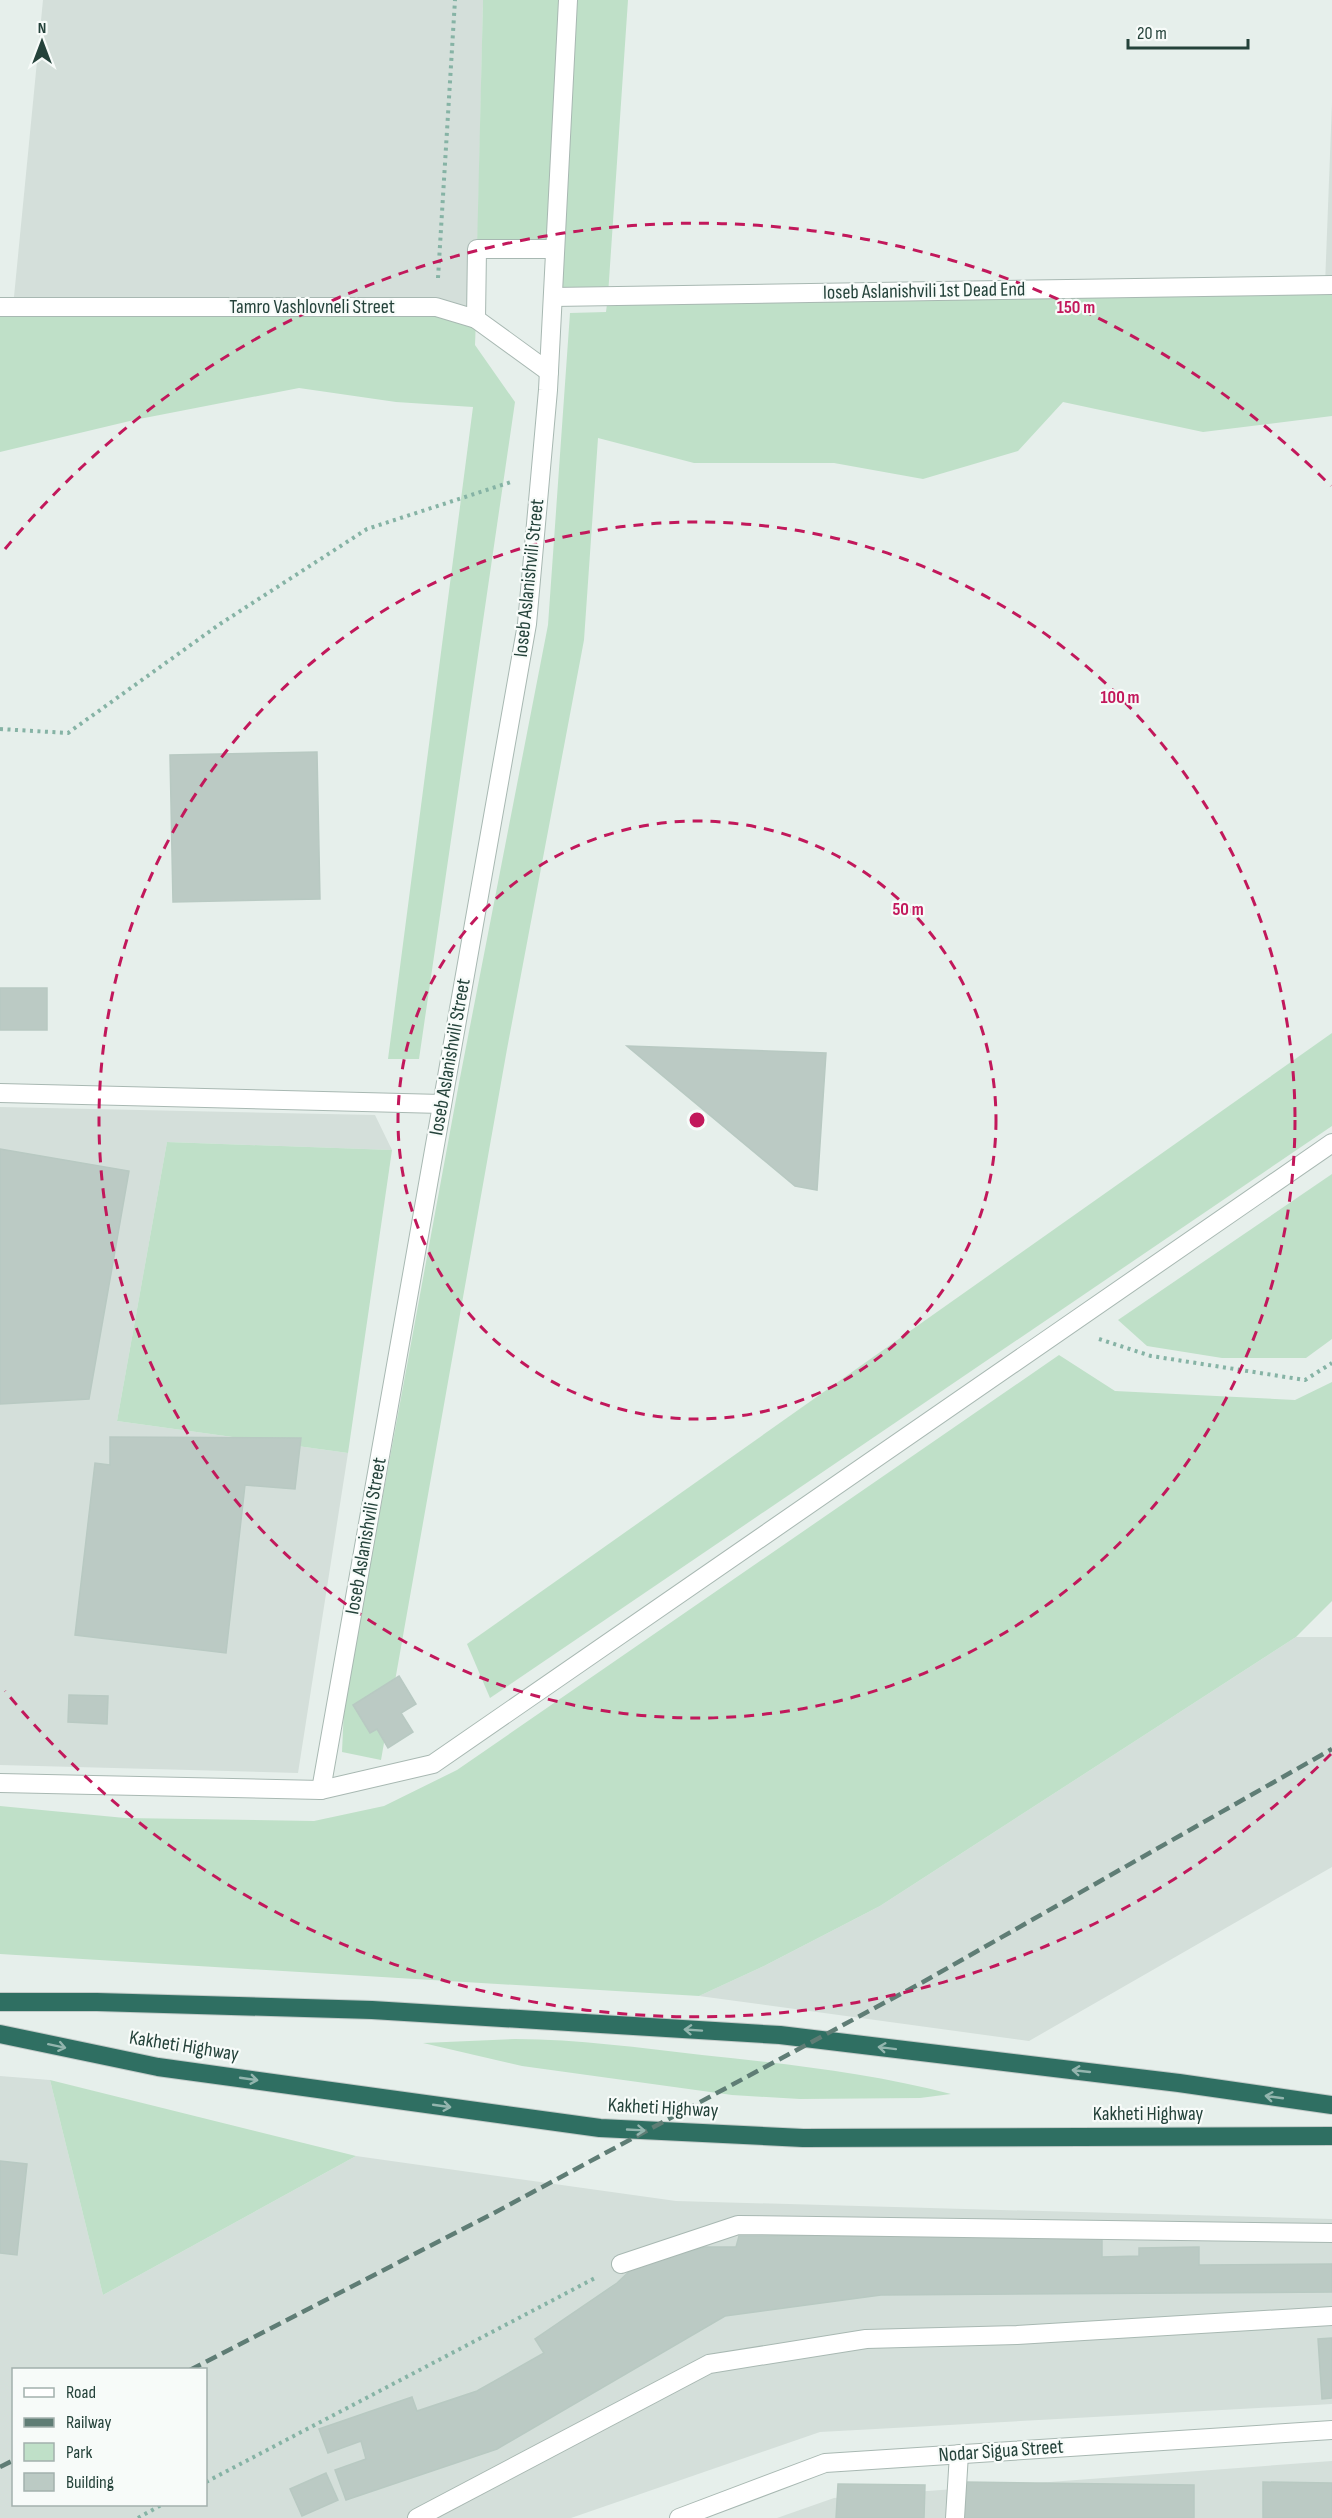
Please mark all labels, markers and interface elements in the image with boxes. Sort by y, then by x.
north arrow [12,12,72,72]
scale bar [1128,12,1248,50]
text: N [38,19,46,38]
text: 20 m [1137,23,1167,44]
street label: Ioseb Aslanishvili 1st Dead End [823,277,1025,305]
street label: Tamro Vashlovneli Street [229,295,395,319]
text: 150 m [1057,297,1095,318]
street label: Ioseb Aslanishvili Street [509,498,549,658]
text: 100 m [1101,687,1140,708]
text: 50 m [892,899,924,920]
street label: Ioseb Aslanishvili Street [424,977,476,1137]
centre of rings [687,1110,707,1130]
street label: Ioseb Aslanishvili Street [340,1456,392,1616]
one-way arrow [684,2024,704,2035]
street label: Kakheti Highway [128,2026,241,2067]
one-way arrow [48,2040,67,2052]
one-way arrow [878,2043,898,2054]
one-way arrow [1071,2066,1091,2077]
one-way arrow [239,2074,259,2085]
one-way arrow [1265,2091,1285,2102]
street label: Kakheti Highway [607,2093,719,2123]
one-way arrow [432,2101,452,2112]
street label: Kakheti Highway [1093,2102,1204,2126]
one-way arrow [625,2124,645,2135]
legend [12,2368,207,2506]
text: Road [66,2382,96,2403]
text: Railway [66,2412,111,2433]
street label: Nodar Sigua Street [938,2435,1064,2467]
text: Park [66,2442,92,2463]
text: Building [66,2472,114,2493]

